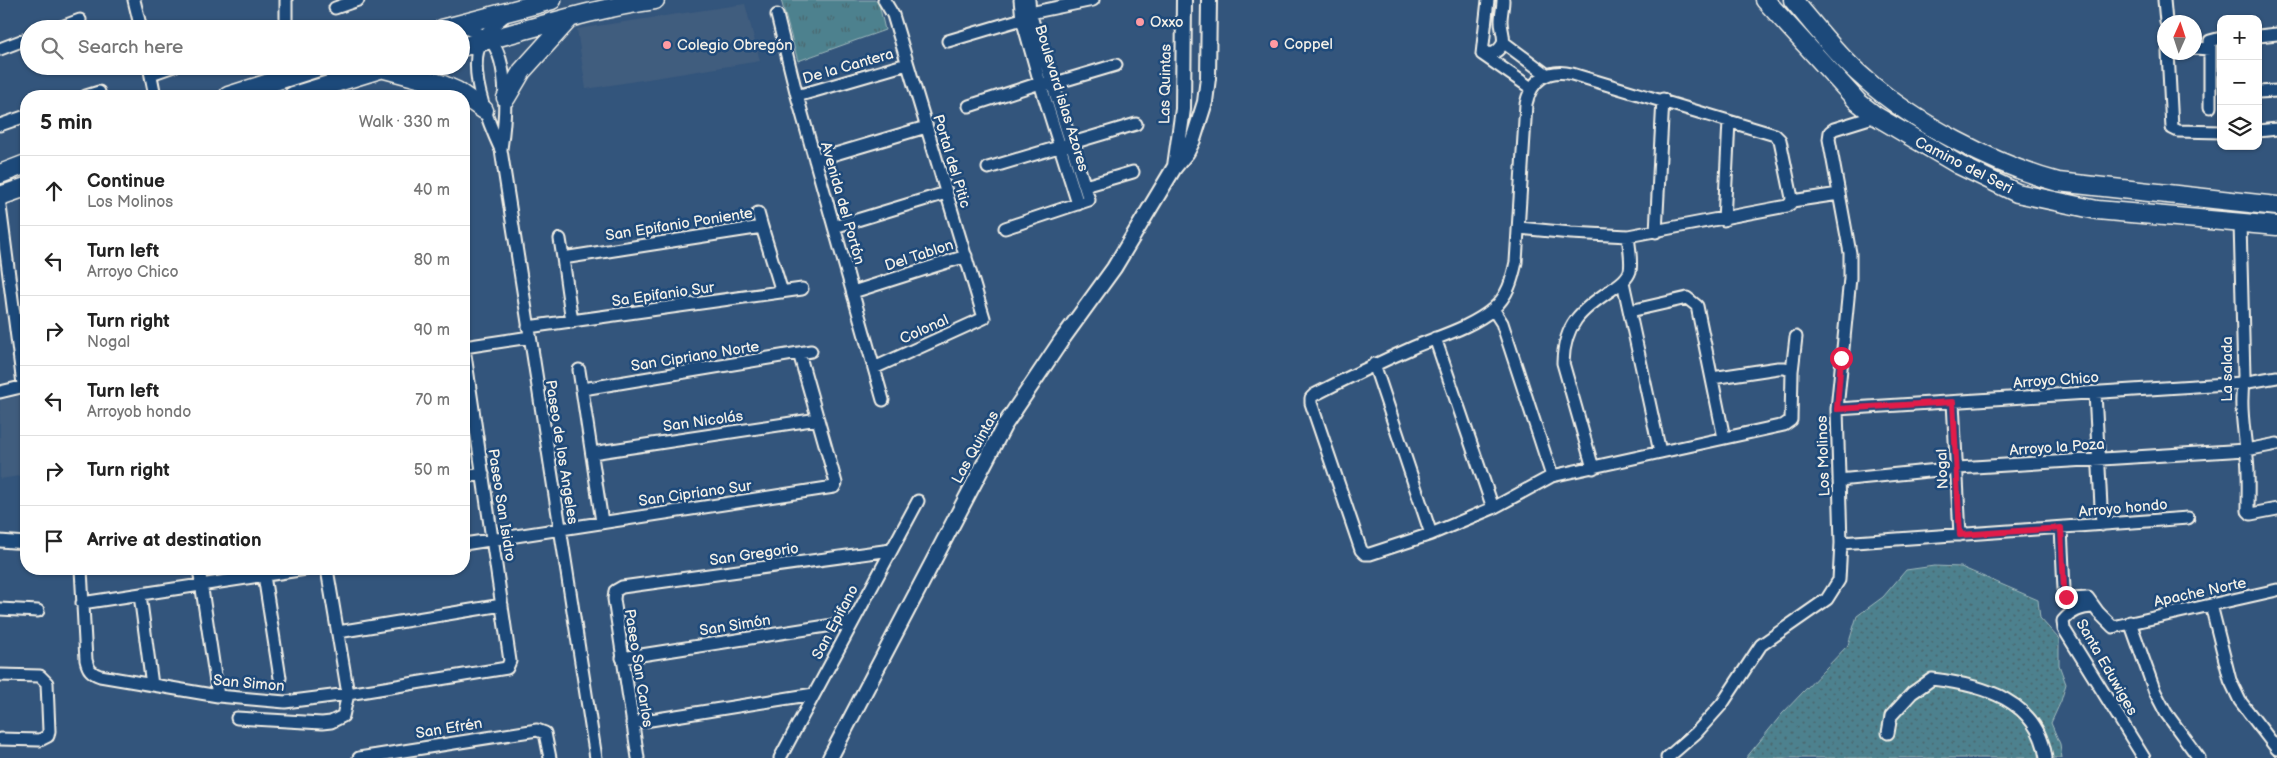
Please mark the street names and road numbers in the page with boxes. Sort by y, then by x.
street label: Boulevard islas Azores [1030,22,1093,174]
street label: Las Quintas [1155,43,1176,124]
street label: De la Cantera [800,44,896,89]
street label: Portal del Pitic [928,112,975,210]
street label: Camino del Seri [1912,133,2016,198]
street label: Avenida del Portón [816,140,869,267]
street label: San Epifanio Poniente [604,203,754,246]
street label: Del Tablon [882,235,956,276]
street label: Sa Epifanio Sur [611,278,716,311]
street label: Colonal [897,310,951,349]
street label: La salada [2218,336,2237,402]
street label: San Cipriano Norte [629,337,761,376]
street label: Arroyo Chico [2013,368,2100,393]
street label: Paseo de los Angeles [541,379,582,526]
street label: San Nicolás [662,406,745,437]
street label: Las Quintas [948,407,1003,487]
street label: Los Molinos [1813,415,1834,497]
street label: Arroyo la Poza [2009,435,2105,460]
street label: Paseo San Isidro [483,447,520,563]
street label: Nogal [1932,448,1953,489]
street label: San Cipriano Sur [637,476,753,511]
street label: Arroyo hondo [2078,495,2168,522]
street label: San Gregorio [708,539,800,570]
street label: Apache Norte [2152,573,2248,612]
street label: San Epifano [808,582,863,663]
street label: Paseo San Carlos [620,607,657,729]
street label: San Simón [698,610,772,640]
street label: Santa Eduwiges [2071,616,2142,719]
street label: San Simon [212,671,286,696]
street label: San Efrén [414,714,484,743]

